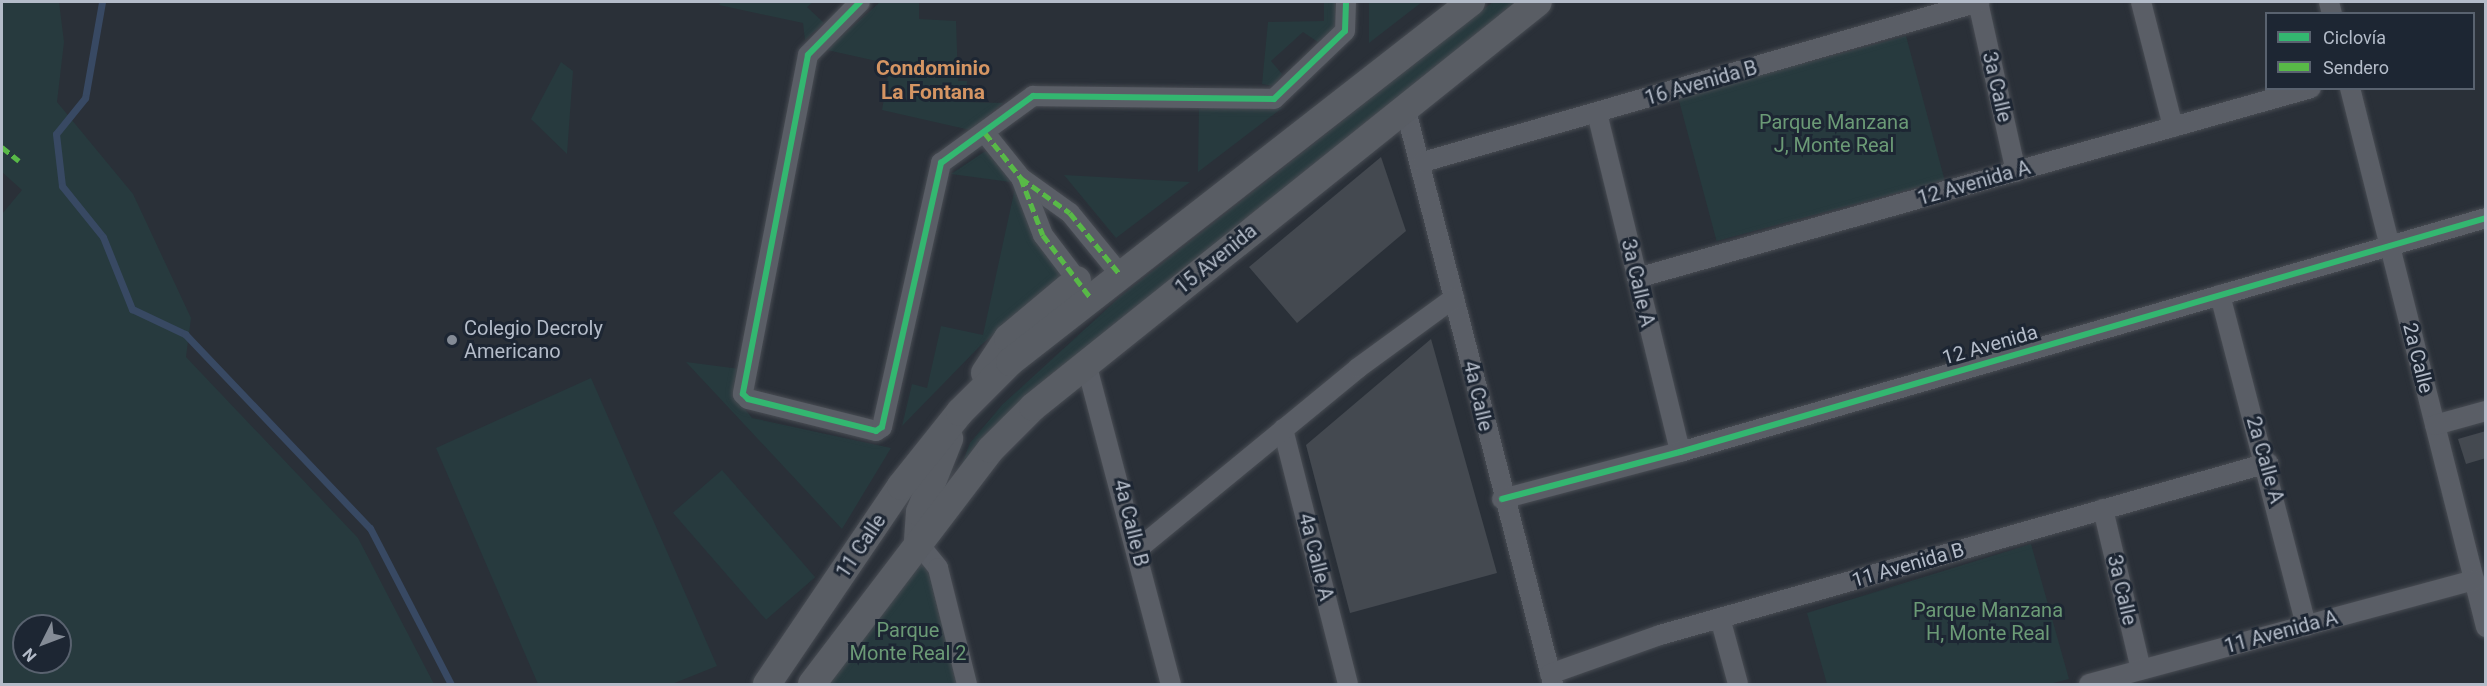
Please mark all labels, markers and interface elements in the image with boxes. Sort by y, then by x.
legend [2265,12,2475,90]
text: Ciclovía [2323,27,2386,48]
street label: 3a Calle [1977,50,2017,124]
district label: Condominio La Fontana [876,55,990,105]
street label: 16 Avenida B [1642,56,1760,110]
text: Sendero [2323,57,2389,78]
park label: Parque Manzana J, Monte Real [1759,111,1909,158]
street label: 12 Avenida A [1915,155,2033,211]
street label: 15 Avenida [1170,219,1262,299]
street label: 3a Calle A [1616,237,1660,329]
place label: Colegio Decroly Americano [464,316,603,363]
street label: 12 Avenida [1939,320,2041,370]
street label: 2a Calle [2398,321,2438,395]
marker: Colegio Decroly Americano [445,333,459,347]
street label: 4a Calle [1458,359,1498,433]
street label: 2a Calle A [2241,414,2289,506]
street label: 4a Calle B [1109,477,1153,569]
street label: 11 Calle [831,510,891,582]
street label: 4a Calle A [1294,511,1338,603]
street label: 11 Avenida B [1849,538,1967,592]
street label: 3a Calle [2102,553,2142,627]
park label: Parque Manzana H, Monte Real [1913,598,2063,645]
street label: 11 Avenida A [2222,605,2340,659]
north arrow [12,614,72,674]
park label: Parque Monte Real 2 [850,618,966,665]
text: N [19,644,41,666]

